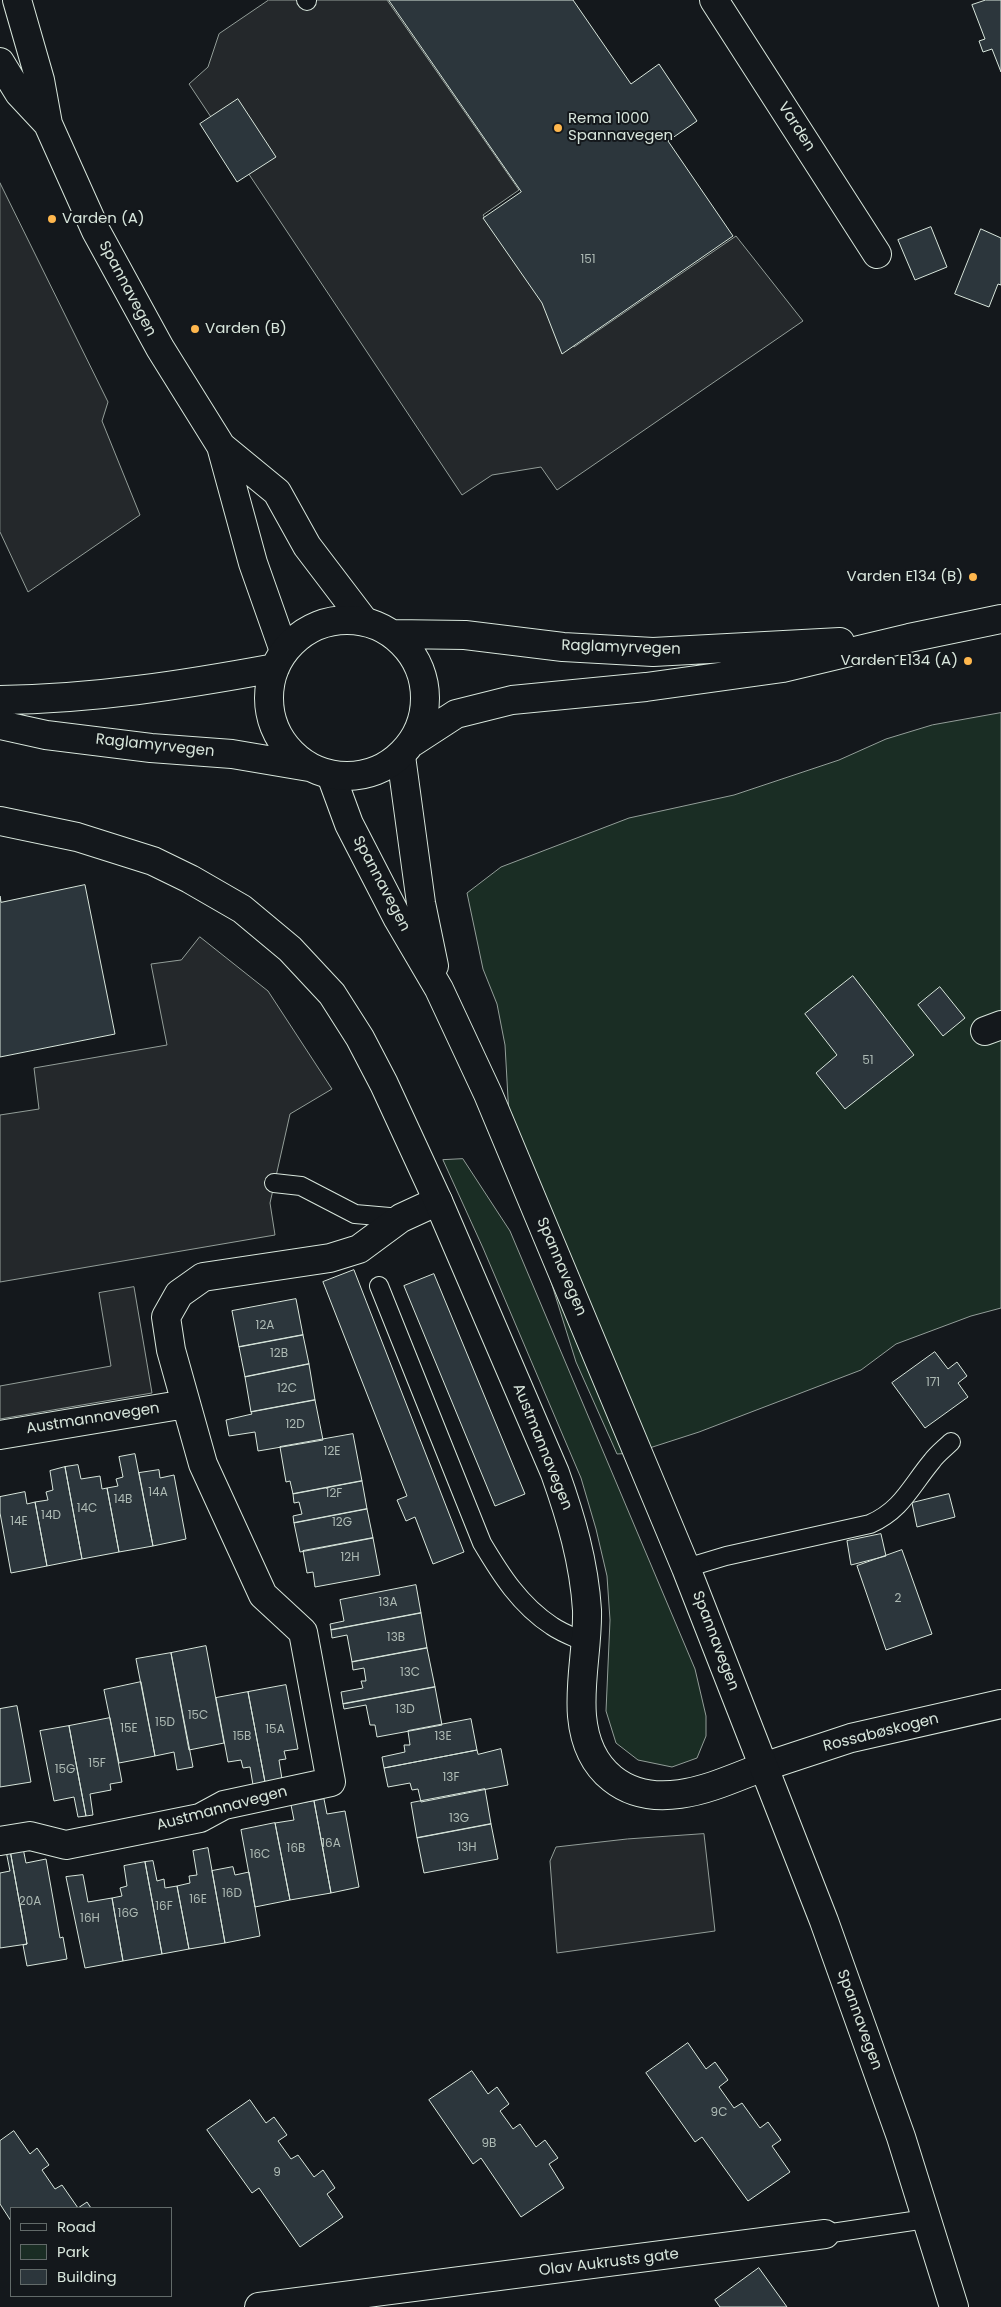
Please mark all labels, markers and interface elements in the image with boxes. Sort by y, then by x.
street label: Varden [773,99,819,155]
place label: Rema 1000 Spannavegen [568,110,673,145]
marker: Rema 1000 Spannavegen [552,122,564,134]
place label: Varden (A) [62,210,145,228]
marker: Varden (A) [46,213,58,225]
street label: Spannavegen [94,238,160,340]
house number: 151 [580,253,596,267]
place label: Varden (B) [205,320,287,338]
marker: Varden (B) [189,323,201,335]
place label: Varden E134 (B) [846,568,963,586]
marker: Varden E134 (B) [967,571,979,583]
street label: Raglamyrvegen [561,637,681,659]
place label: Varden E134 (A) [841,652,958,670]
marker: Varden E134 (A) [962,655,974,667]
street label: Raglamyrvegen [95,731,215,761]
street label: Spannavegen [348,833,414,935]
house number: 51 [862,1054,874,1068]
street label: Spannavegen [532,1215,590,1319]
house number: 12A [256,1319,274,1333]
house number: 12B [270,1347,288,1361]
house number: 171 [926,1376,940,1390]
street label: Austmannavegen [508,1381,576,1513]
house number: 12C [277,1382,297,1396]
street label: Austmannavegen [25,1400,161,1438]
house number: 12D [285,1418,305,1432]
house number: 12E [324,1445,340,1459]
house number: 14A [148,1486,168,1500]
house number: 12F [326,1487,342,1501]
house number: 14B [114,1493,132,1507]
house number: 14C [77,1502,97,1516]
house number: 14D [41,1509,61,1523]
house number: 14E [10,1515,28,1529]
house number: 12G [332,1516,352,1530]
house number: 12H [340,1551,360,1565]
street label: Spannavegen [688,1589,742,1693]
house number: 2 [895,1592,901,1606]
house number: 13A [379,1596,397,1610]
house number: 13B [387,1631,405,1645]
house number: 13C [400,1666,420,1680]
house number: 13D [395,1703,415,1717]
house number: 15C [188,1709,208,1723]
street label: Rossabøskogen [821,1710,941,1756]
house number: 15D [155,1716,175,1730]
house number: 15E [120,1722,138,1736]
house number: 15A [265,1723,285,1737]
house number: 15B [233,1730,251,1744]
house number: 13E [434,1730,452,1744]
house number: 15F [88,1757,106,1771]
house number: 15G [55,1763,75,1777]
house number: 13F [443,1771,459,1785]
street label: Austmannavegen [155,1783,289,1835]
house number: 13G [449,1812,469,1826]
house number: 16A [321,1837,341,1851]
house number: 13H [457,1841,477,1855]
house number: 16B [287,1842,305,1856]
house number: 16C [250,1848,270,1862]
house number: 16D [222,1887,242,1901]
house number: 16E [189,1893,207,1907]
house number: 20A [19,1895,41,1909]
house number: 16F [155,1900,173,1914]
house number: 16G [118,1907,138,1921]
house number: 16H [80,1912,100,1926]
street label: Spannavegen [833,1968,885,2072]
house number: 9C [711,2106,727,2120]
house number: 9B [482,2137,496,2151]
house number: 9 [273,2166,281,2180]
legend [10,2207,172,2297]
text: Road [57,2216,96,2237]
text: Park [57,2241,89,2262]
street label: Olav Aukrusts gate [538,2245,680,2281]
text: Building [57,2266,117,2287]

